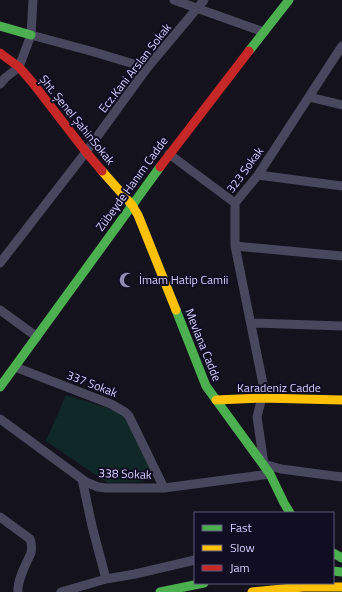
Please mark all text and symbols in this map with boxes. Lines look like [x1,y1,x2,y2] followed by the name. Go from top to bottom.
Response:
[93,19,176,117] street label: Ecz.Kani Arslan Sokak
[35,71,120,169] street label: Şht. Şenel ŞahinSokak
[91,132,172,235] street label: Zübeyde Hanım Cadde
[221,142,268,197] street label: 323 Sokak
[139,270,228,289] place label: İmam Hatip Camii
[118,271,136,289] mosque icon: İmam Hatip Camii
[180,306,227,384] street label: Mevlana Cadde
[64,365,121,402] street label: 337 Sokak
[237,378,321,397] street label: Karadeniz Cadde
[98,463,152,484] street label: 338 Sokak
[194,512,334,584] legend
[230,518,253,537] text: Fast
[230,538,255,557] text: Slow
[230,558,250,577] text: Jam

